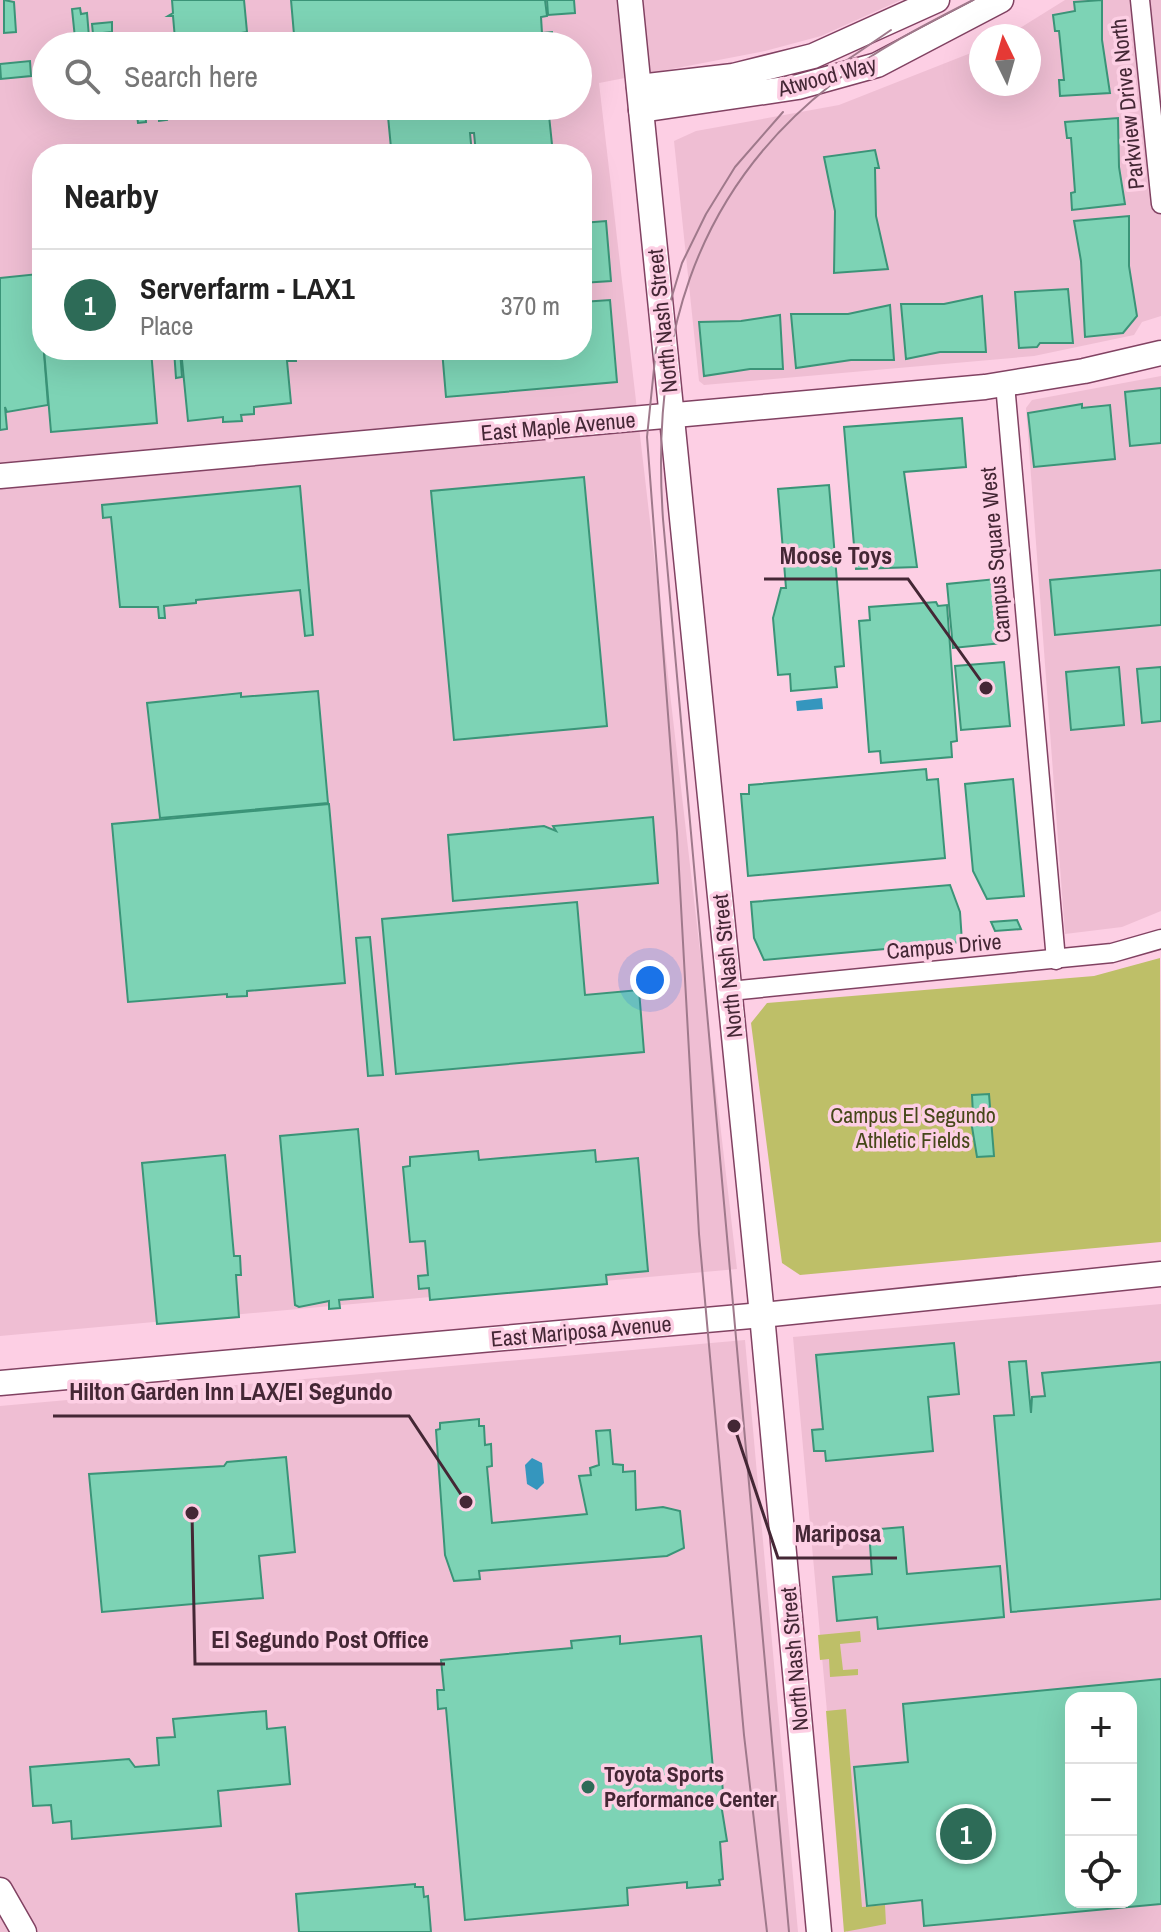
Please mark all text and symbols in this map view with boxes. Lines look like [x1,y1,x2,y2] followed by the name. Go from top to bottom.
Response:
[1103,17,1151,191] street label: Parkview Drive North
[969,24,1041,96] north arrow
[32,32,592,120] search box
[774,48,879,104] street label: Atwood Way
[60,54,104,98] icon: search
[124,56,258,96] text: Search here
[64,173,159,219] text: Nearby
[640,248,684,394] street label: North Nash Street
[140,268,355,308] text: Serverfarm - LAX1
[84,288,96,323] text: 1
[501,288,560,323] text: 370 m
[140,308,193,343] text: Place
[479,404,637,448] street label: East Maple Avenue
[972,466,1018,644] street label: Campus Square West
[764,531,908,579] callout: Moose Toys
[780,539,892,571] text: Moose Toys
[705,893,749,1039] street label: North Nash Street
[885,926,1003,966] street label: Campus Drive
[630,960,670,1000] your location
[830,1100,996,1155] park label: Campus El Segundo Athletic Fields
[489,1308,673,1354] street label: East Mariposa Avenue
[53,1368,409,1416] callout: Hilton Garden Inn LAX/El Segundo
[69,1375,393,1407] text: Hilton Garden Inn LAX/El Segundo
[778,1510,897,1558] callout: Mariposa
[795,1517,881,1549] text: Mariposa
[773,1586,815,1732] street label: North Nash Street
[195,1616,445,1664] callout: El Segundo Post Office
[211,1623,429,1655] text: El Segundo Post Office
[1065,1692,1137,1908] map controls
[1065,1692,1137,1764] button: +
[604,1759,776,1814] place label: Toyota Sports Performance Center
[1065,1764,1137,1836] button: −
[579,1778,597,1796] marker: Toyota Sports Performance Center
[940,1804,992,1864] pin: 1
[1065,1836,1137,1908] button: locate

